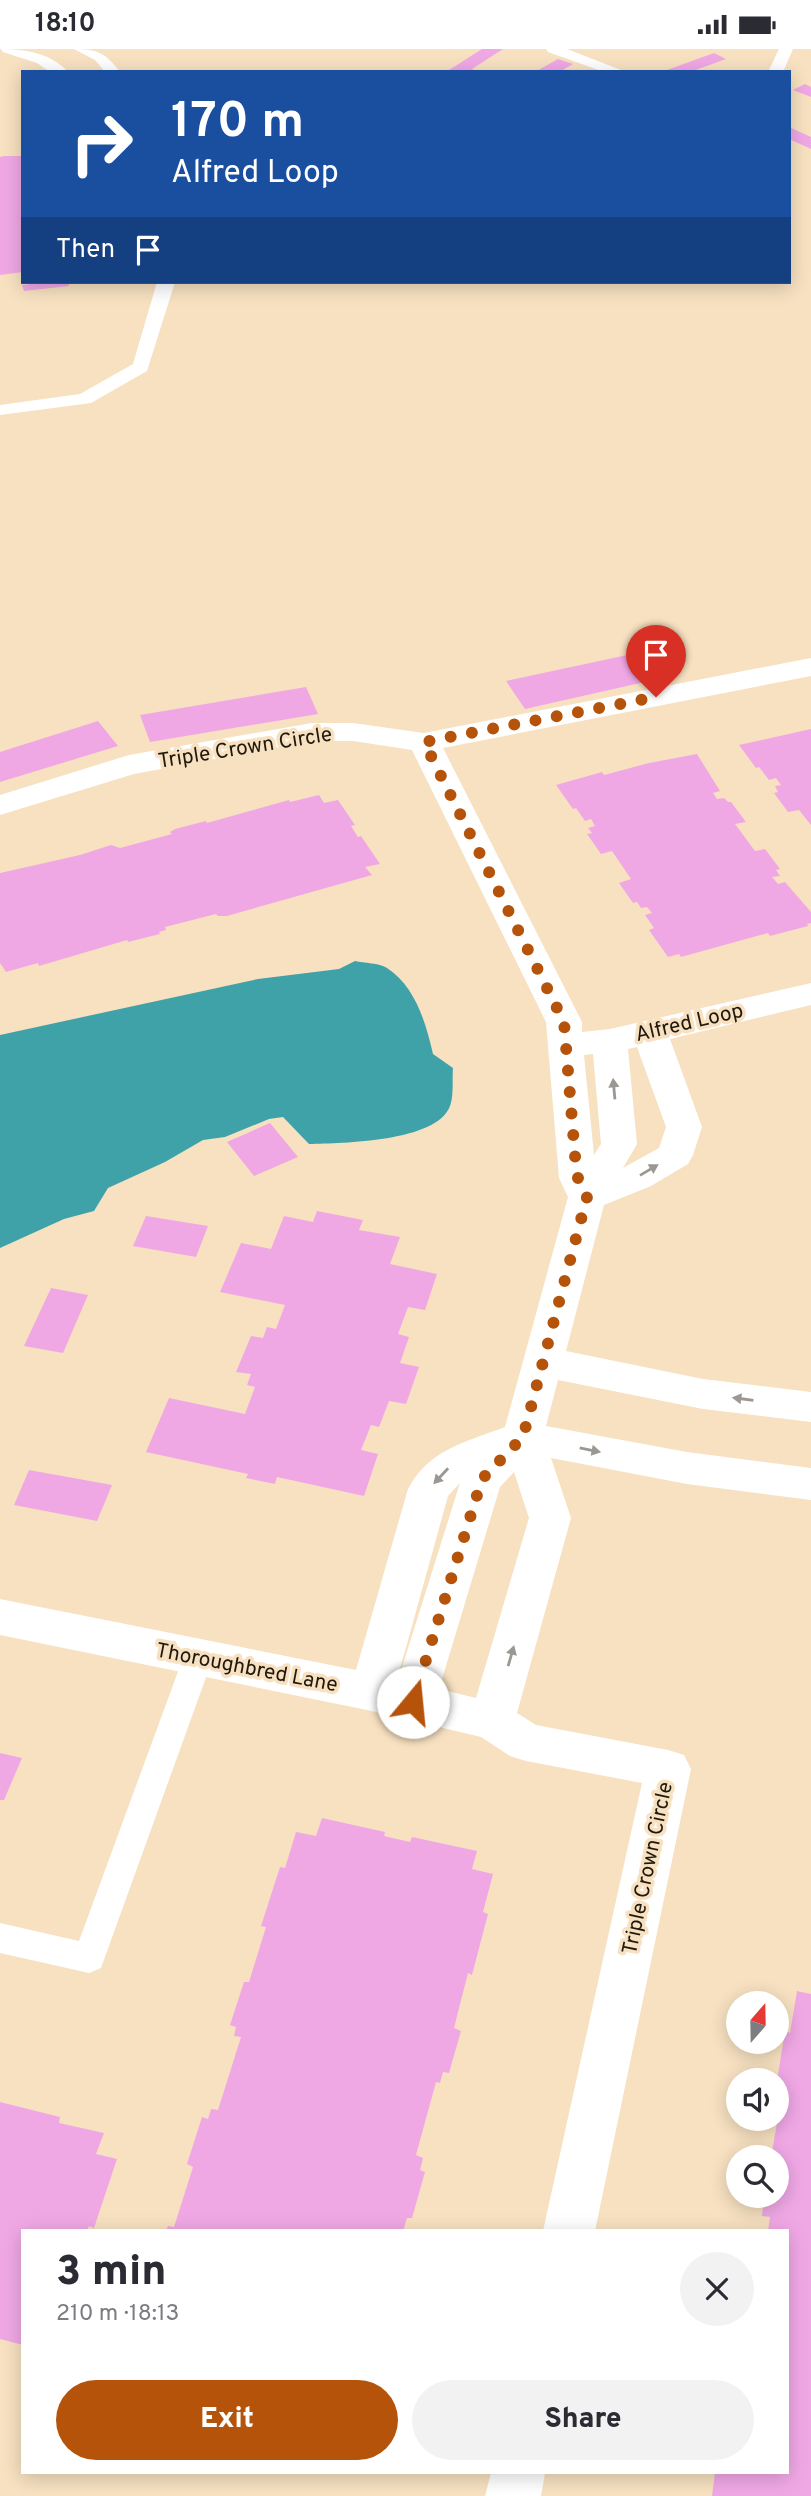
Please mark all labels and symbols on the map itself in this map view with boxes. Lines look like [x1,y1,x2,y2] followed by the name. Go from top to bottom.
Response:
[626,625,686,697] pin
[156,721,334,776] street label: Triple Crown Circle
[633,998,746,1049] street label: Alfred Loop
[608,1078,619,1100] one-way arrow
[640,1164,659,1177] one-way arrow
[732,1394,754,1405] one-way arrow
[579,1445,601,1456] one-way arrow
[432,1468,449,1485] one-way arrow
[153,1638,340,1699] street label: Thoroughbred Lane
[506,1645,516,1666] one-way arrow
[376,1665,450,1739] position arrow
[617,1780,680,1957] street label: Triple Crown Circle
[726,1991,789,2055] north arrow

